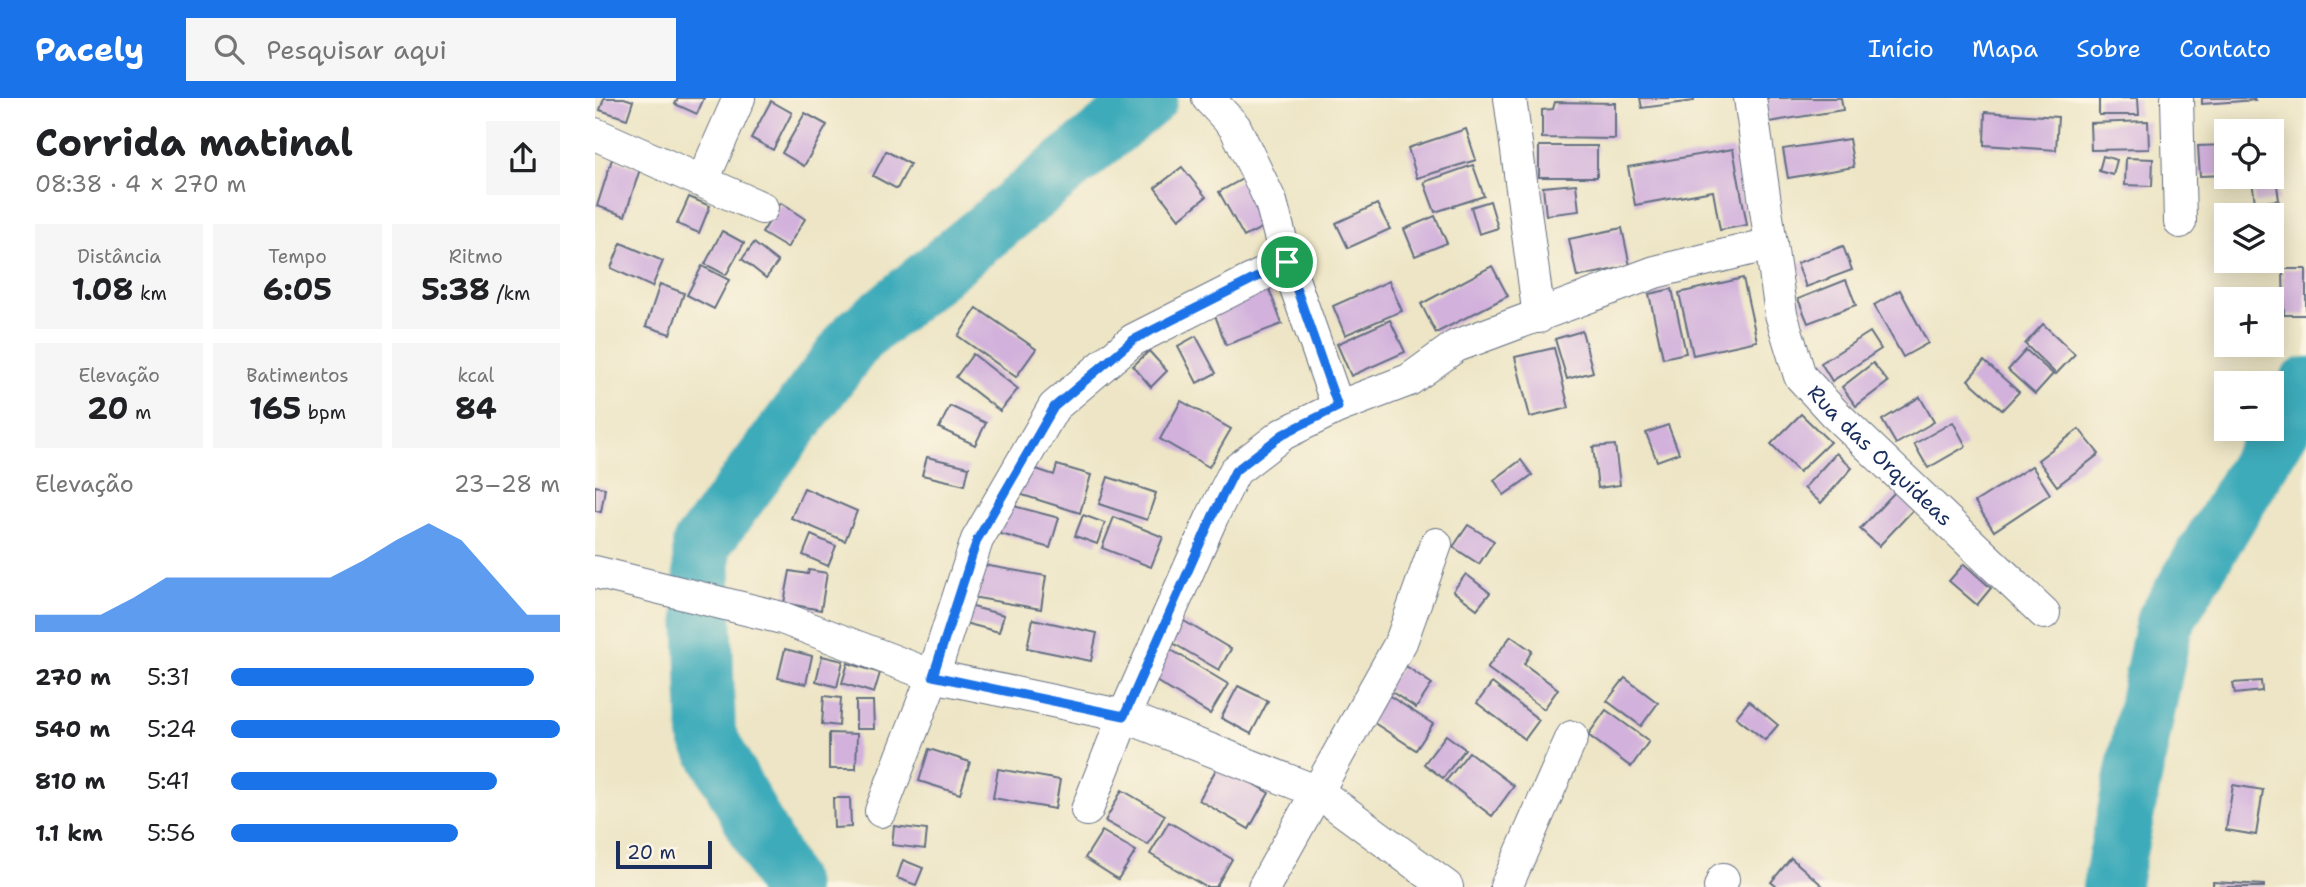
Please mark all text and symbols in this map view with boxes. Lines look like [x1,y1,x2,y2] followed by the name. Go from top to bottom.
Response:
[186,18,676,81] search box
[35,27,144,72] text: Pacely
[210,30,248,68] icon: search
[266,32,447,67] text: Pesquisar aqui
[1868,33,1934,65] text: Início
[1972,33,2038,65] text: Mapa
[2076,33,2141,65] text: Sobre
[2179,33,2271,65] text: Contato
[35,117,353,168] text: Corrida matinal
[2214,119,2284,441] map controls
[2214,119,2284,189] button: locate
[486,121,560,195] button: share
[35,169,246,199] text: 08:38 · 4 × 270 m
[2214,203,2284,273] button: layers
[1257,232,1317,292] pin
[1268,243,1306,281] icon: arrive
[77,244,161,269] text: Distância
[268,244,327,269] text: Tempo
[449,244,503,269] text: Ritmo
[71,269,133,310] text: 1.08
[263,269,332,310] text: 6:05
[421,269,490,310] text: 5:38
[133,281,167,306] text: km
[490,281,530,306] text: /km
[2214,287,2284,357] button: +
[78,363,160,388] text: Elevação
[246,363,349,388] text: Batimentos
[457,363,494,388] text: kcal
[2214,371,2284,441] button: −
[1801,379,1959,533] street label: Rua das Orquídeas
[87,388,128,429] text: 20
[249,388,301,429] text: 165
[455,388,497,429] text: 84
[128,400,151,425] text: m
[301,400,346,425] text: bpm
[35,469,134,499] text: Elevação
[454,469,560,499] text: 23–28 m
[35,662,111,692] text: 270 m
[147,662,190,692] text: 5:31
[35,714,110,744] text: 540 m
[147,714,196,744] text: 5:24
[35,766,105,796] text: 810 m
[147,766,190,796] text: 5:41
[35,818,103,848] text: 1.1 km
[147,818,196,848] text: 5:56
[616,838,712,870] scale bar
[627,840,676,865] text: 20 m

